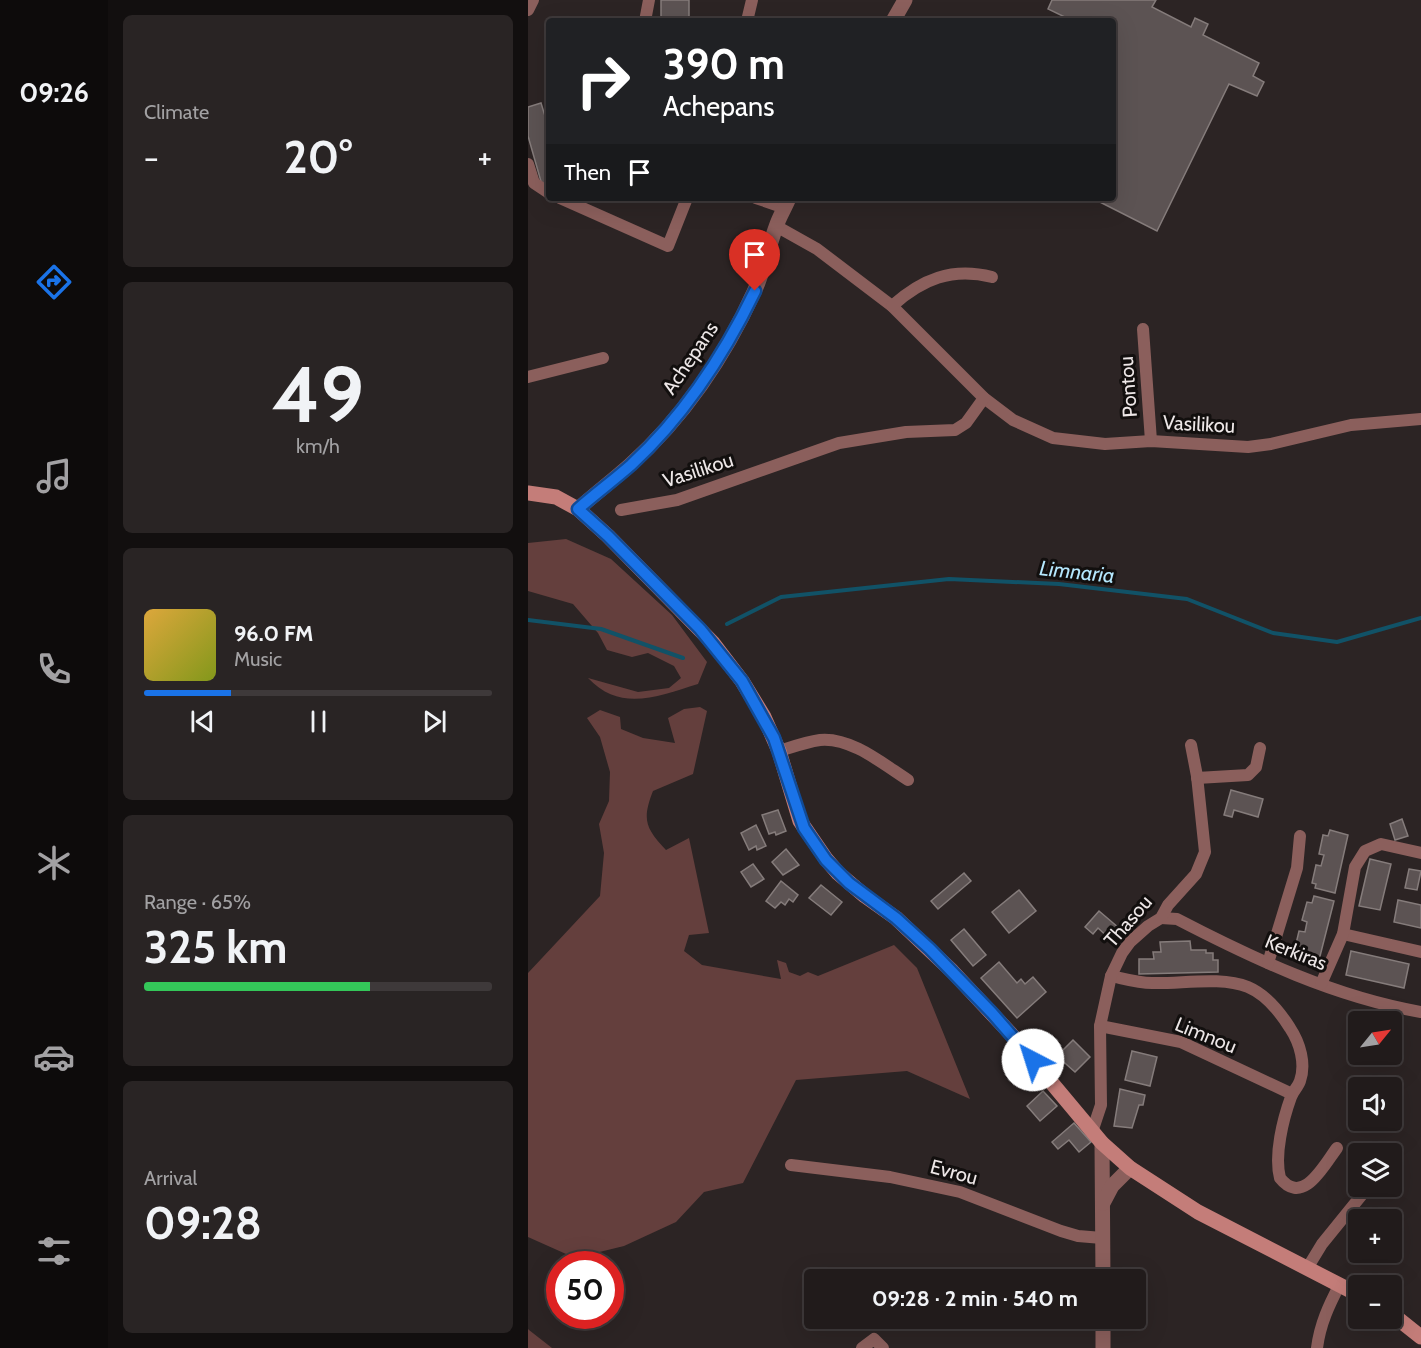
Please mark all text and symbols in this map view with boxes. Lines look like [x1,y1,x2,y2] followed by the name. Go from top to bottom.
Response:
[663,38,785,90] text: 390 m
[564,42,642,120] icon: right
[19,76,89,109] text: 09:26
[663,90,774,123] text: Achepans
[144,100,209,124] text: Climate
[284,130,352,184] text: 20°
[144,137,159,177] text: −
[477,137,492,177] text: +
[623,156,656,189] icon: arrive
[564,159,611,186] text: Then
[729,229,780,291] pin
[738,238,771,271] icon: arrive
[33,261,75,303] icon: directions
[657,317,723,399] street label: Achepans
[272,347,364,442] text: 49
[1114,356,1142,418] street label: Pontou
[1162,410,1236,438] street label: Vasilikou
[296,434,340,458] text: km/h
[660,447,736,493] street label: Vasilikou
[33,455,75,497] icon: music
[1038,555,1116,588] water label: Limnaria
[234,620,313,647] text: 96.0 FM
[234,647,282,671] text: Music
[33,648,75,690] icon: phone
[186,705,219,738] icon: previous
[302,705,335,738] icon: pause
[418,705,451,738] icon: next
[33,842,75,884] icon: climate
[144,890,251,914] text: Range · 65%
[1099,890,1157,952] street label: Thasou
[144,920,287,974] text: 325 km
[1262,929,1330,975] street label: Kerkiras
[1348,1011,1402,1065] north arrow
[1348,1011,1402,1329] map controls
[1172,1012,1240,1058] street label: Limnou
[1001,1028,1065,1092] position arrow
[33,1036,75,1078] icon: car
[1348,1077,1402,1131] button: sound
[1348,1143,1402,1197] button: layers
[928,1154,980,1190] street label: Evrou
[144,1166,197,1190] text: Arrival
[144,1196,262,1250] text: 09:28
[1348,1209,1402,1263] button: +
[33,1230,75,1272] icon: filters
[546,1251,624,1329] speed limit sign: 50
[1348,1275,1402,1329] button: −
[872,1285,1078,1312] text: 09:28 · 2 min · 540 m

